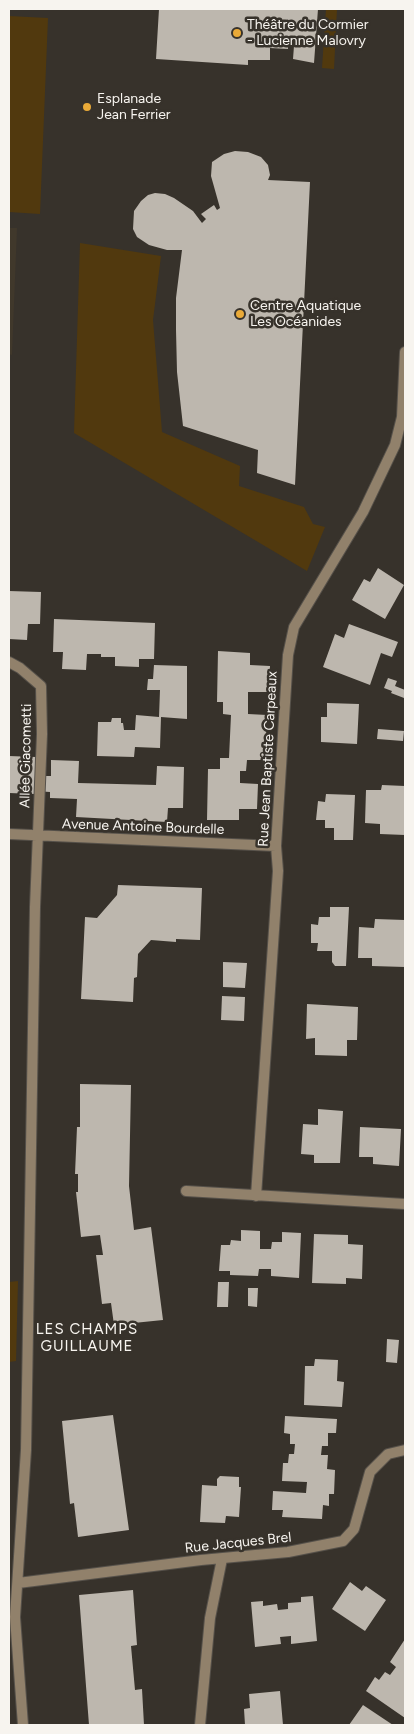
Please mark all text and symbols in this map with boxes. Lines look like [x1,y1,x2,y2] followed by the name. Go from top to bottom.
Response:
[247,17,368,49] place label: Théâtre du Cormier - Lucienne Malovry
[231,27,243,39] marker: Théâtre du Cormier - Lucienne Malovry
[97,91,171,124] place label: Esplanade Jean Ferrier
[81,101,93,113] marker: Esplanade Jean Ferrier
[250,298,361,331] place label: Centre Aquatique Les Océanides
[234,308,246,320] marker: Centre Aquatique Les Océanides
[255,671,281,847] street label: Rue Jean Baptiste Carpeaux
[17,704,35,808] street label: Allée Giacometti
[62,816,224,838] street label: Avenue Antoine Bourdelle
[35,1321,139,1356] district label: LES CHAMPS GUILLAUME
[184,1529,292,1557] street label: Rue Jacques Brel

